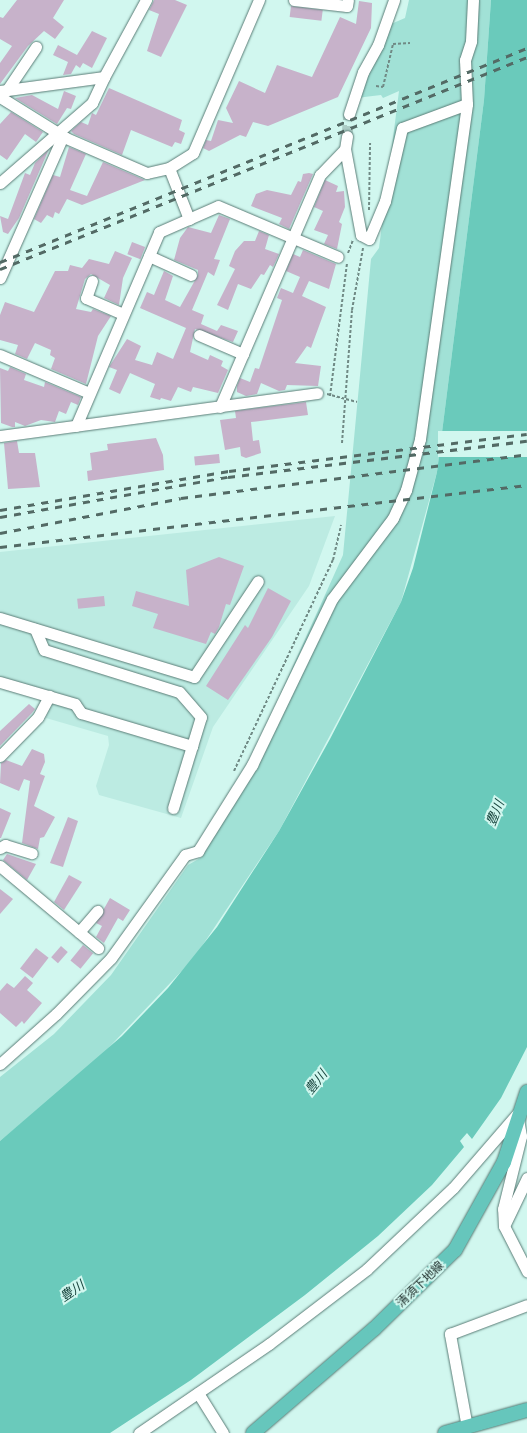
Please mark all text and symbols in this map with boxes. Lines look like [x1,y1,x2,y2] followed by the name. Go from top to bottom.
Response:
[483,798,507,828] water label: 豊川
[302,1067,330,1097] water label: 豊川
[393,1258,447,1310] street label: 清須下地線
[57,1277,87,1305] water label: 豊川

